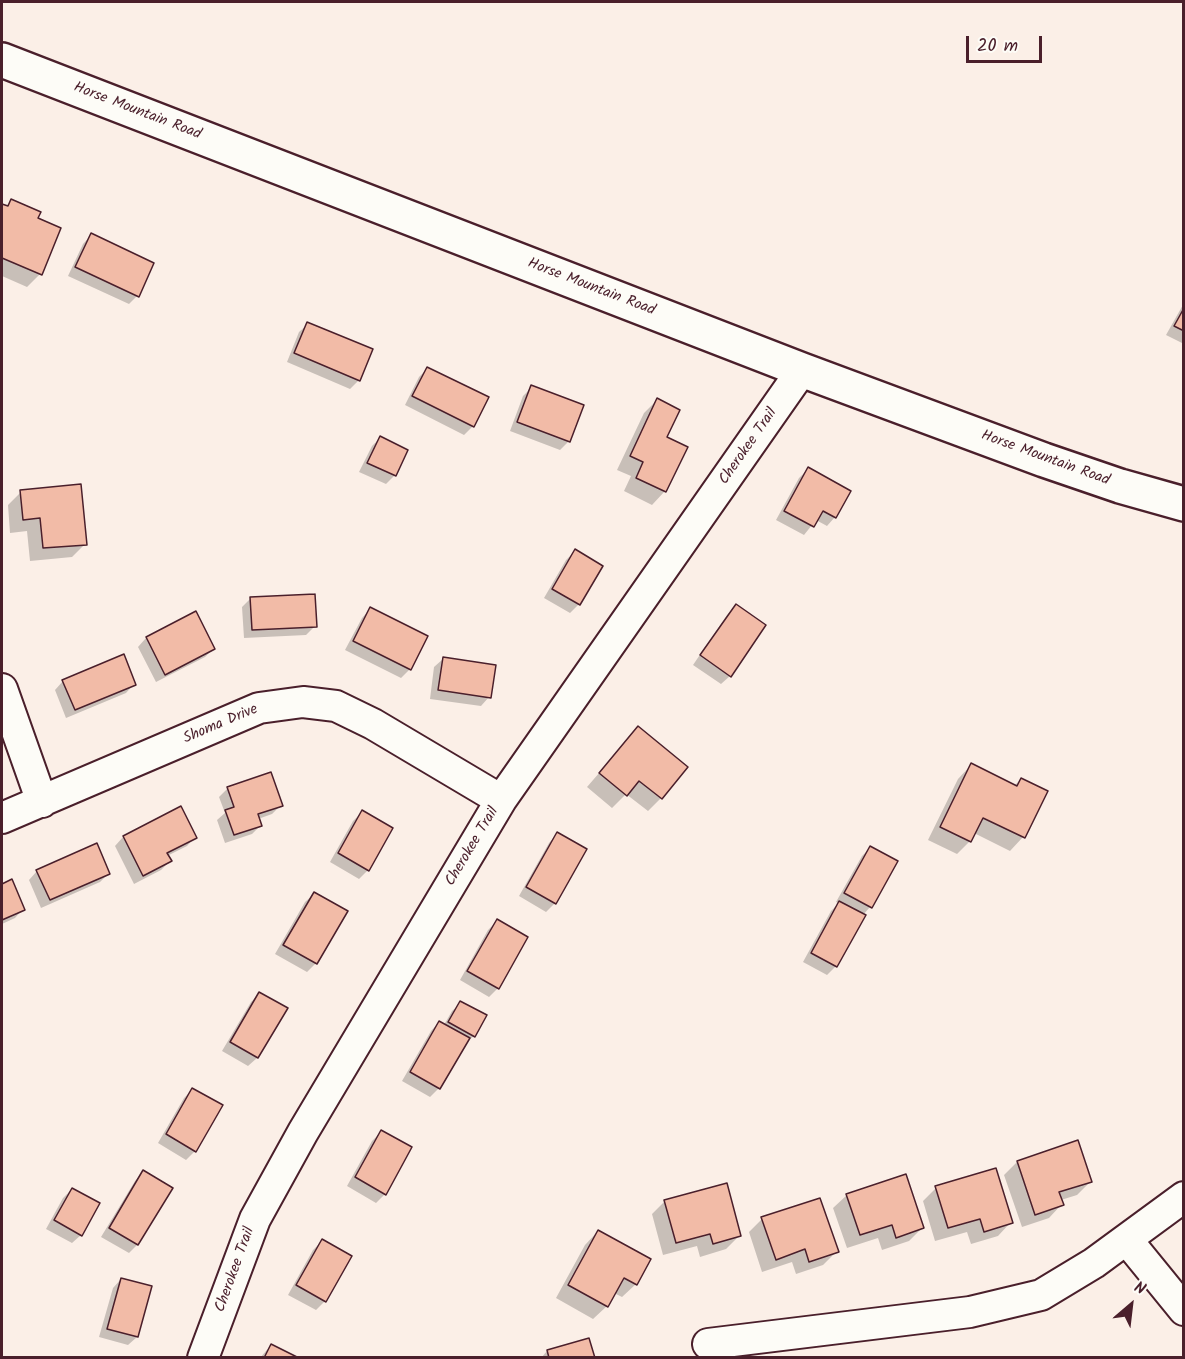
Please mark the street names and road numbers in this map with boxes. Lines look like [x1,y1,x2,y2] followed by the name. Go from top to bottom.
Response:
[71,79,203,145] street label: Horse Mountain Road
[525,255,657,321] street label: Horse Mountain Road
[716,405,782,489] street label: Cherokee Trail
[978,427,1112,491] street label: Horse Mountain Road
[181,701,261,749] street label: Shoma Drive
[442,804,504,890] street label: Cherokee Trail
[212,1225,260,1315] street label: Cherokee Trail

